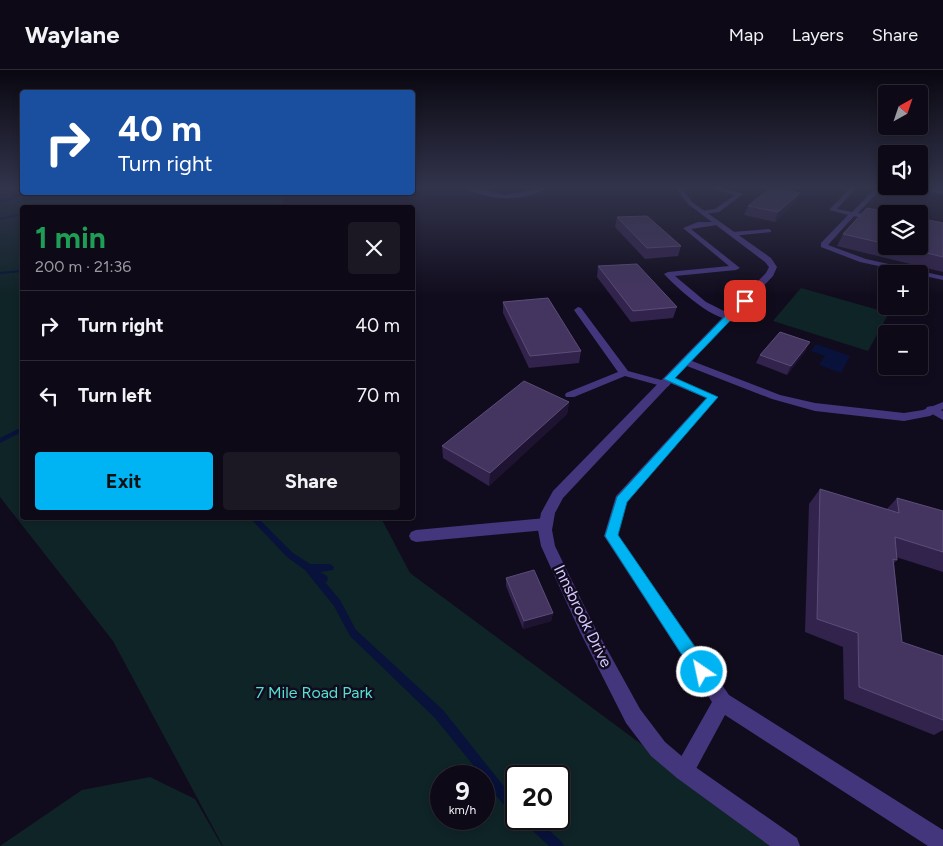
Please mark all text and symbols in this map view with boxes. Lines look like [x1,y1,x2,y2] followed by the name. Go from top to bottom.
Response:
[25,20,120,49] text: Waylane
[729,24,764,46] text: Map
[792,24,844,46] text: Layers
[872,24,918,46] text: Share
[878,85,928,135] north arrow
[878,85,928,375] map controls
[118,108,202,150] text: 40 m
[35,110,100,175] icon: right
[878,145,928,195] button: sound
[118,150,213,177] text: Turn right
[878,205,928,255] button: layers
[35,219,106,256] text: 1 min
[348,222,400,274] button: close
[35,257,131,276] text: 200 m · 21:36
[878,265,928,315] button: +
[724,280,766,322] pin
[731,287,759,315] icon: arrive
[35,312,63,340] icon: right
[78,314,164,337] text: Turn right
[355,314,400,337] text: 40 m
[878,325,928,375] button: −
[35,382,63,410] icon: left
[78,384,152,407] text: Turn left
[357,384,400,407] text: 70 m
[35,452,213,510] button: Exit
[223,452,400,510] button: Share
[550,562,616,671] street label: Innsbrook Drive
[675,645,727,697] position arrow
[255,683,373,702] park label: 7 Mile Road Park
[505,765,570,830] speed limit sign: 20
[455,776,470,806] text: 9
[449,803,476,817] text: km/h

